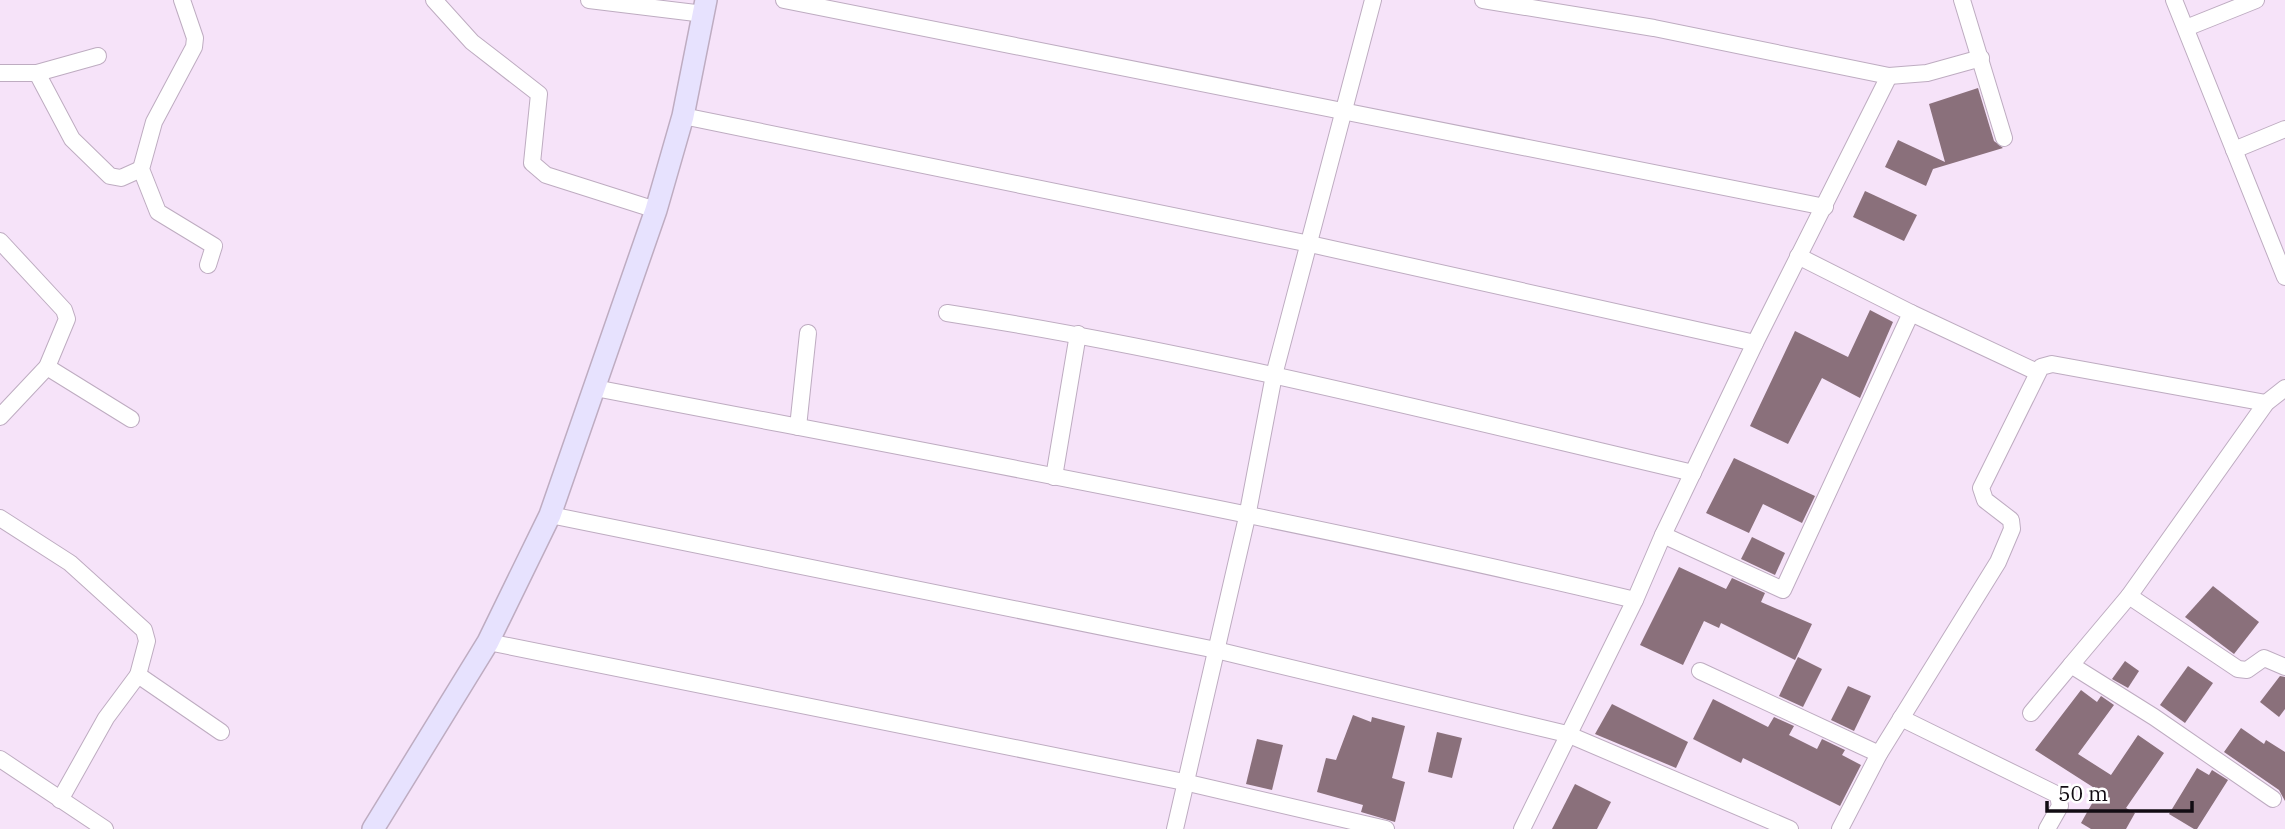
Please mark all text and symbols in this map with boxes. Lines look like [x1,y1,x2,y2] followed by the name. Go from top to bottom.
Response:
[2047,770,2192,814] scale bar
[2058,779,2108,807] text: 50 m

